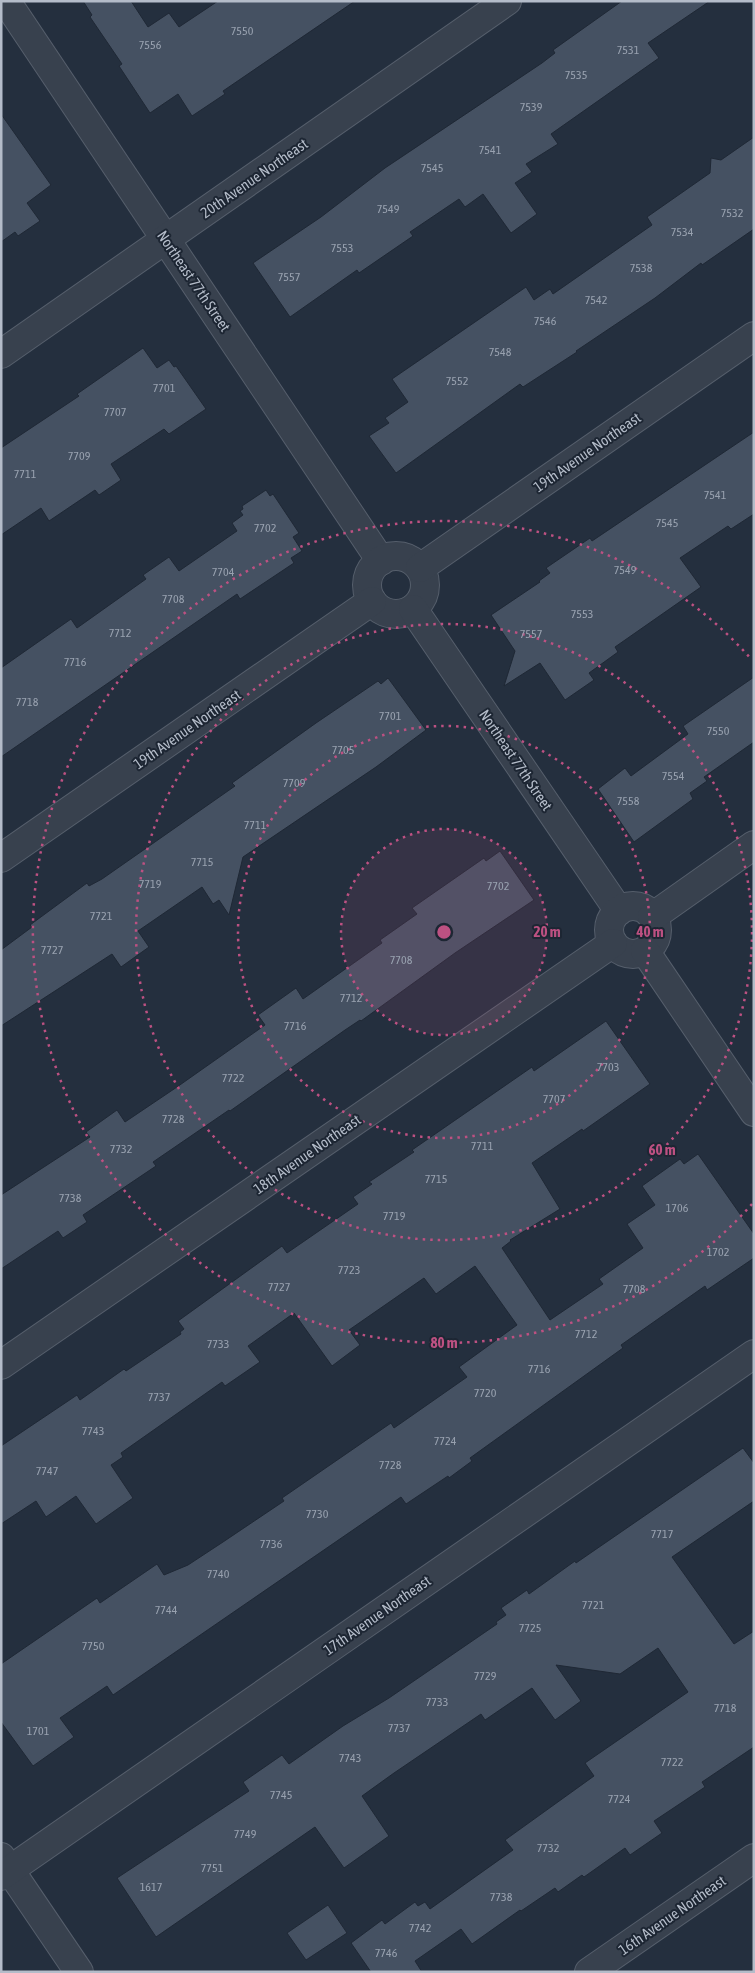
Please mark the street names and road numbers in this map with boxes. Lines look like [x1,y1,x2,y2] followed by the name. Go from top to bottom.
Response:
[197,135,311,221] street label: 20th Avenue Northeast
[154,227,234,335] street label: Northeast 77th Street
[530,409,644,495] street label: 19th Avenue Northeast
[130,686,244,772] street label: 19th Avenue Northeast
[476,706,556,814] street label: Northeast 77th Street
[250,1111,364,1197] street label: 18th Avenue Northeast
[320,1572,434,1658] street label: 17th Avenue Northeast
[615,1872,729,1958] street label: 16th Avenue Northeast

